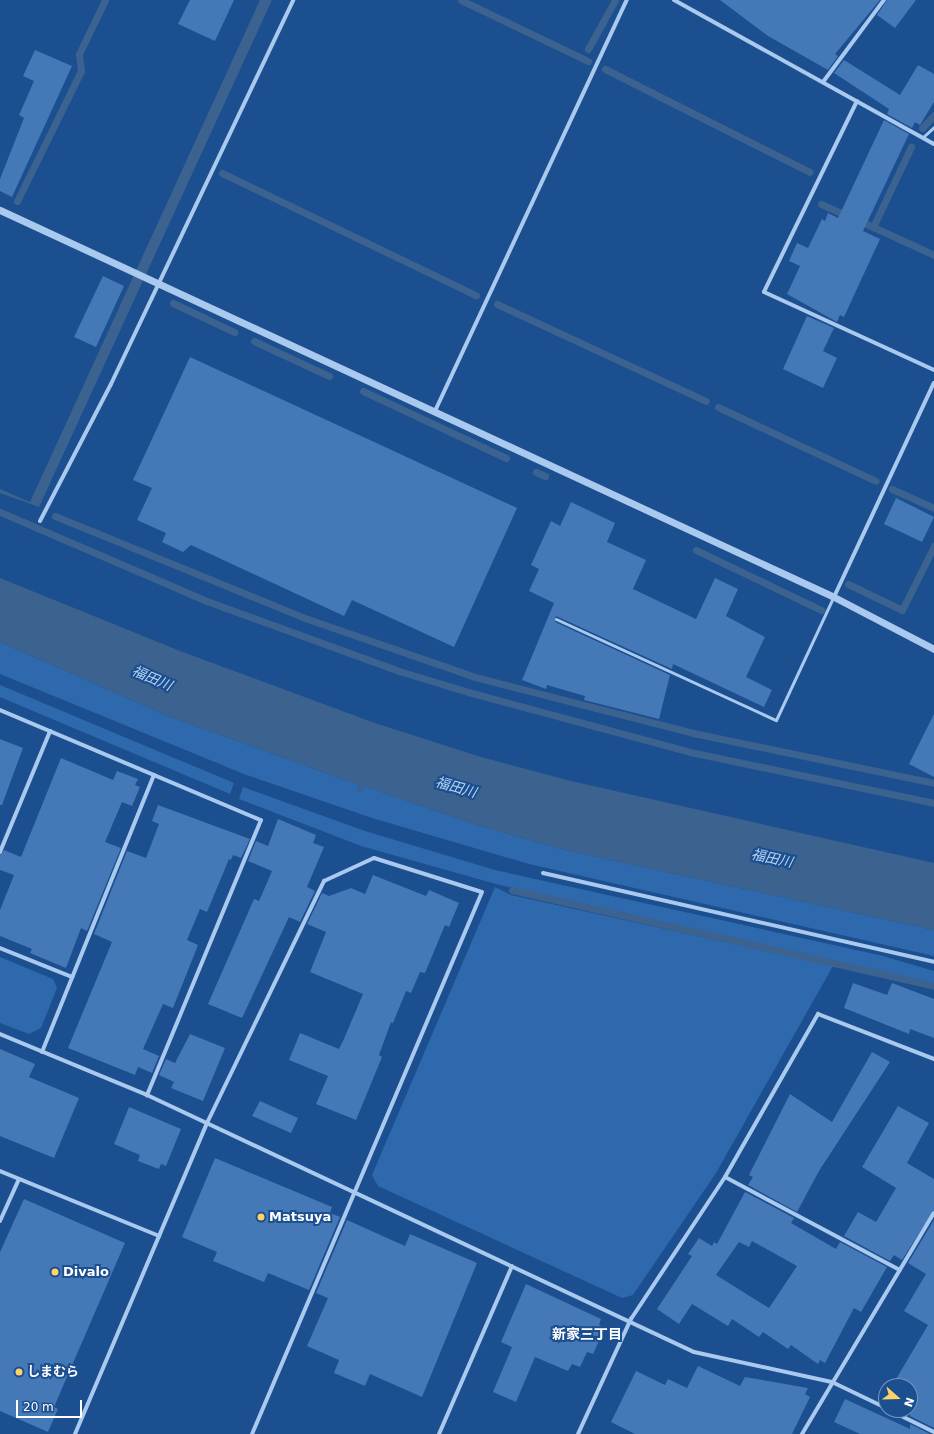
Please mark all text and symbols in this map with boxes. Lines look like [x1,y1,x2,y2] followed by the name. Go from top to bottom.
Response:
[129,662,175,694] water label: 福田川
[433,773,479,801] water label: 福田川
[750,845,794,871] water label: 福田川
[269,1209,331,1225] place label: Matsuya
[256,1212,266,1222] marker: Matsuya
[63,1264,109,1280] place label: Divalo
[50,1267,60,1277] marker: Divalo
[552,1326,622,1342] district label: 新家三丁目
[27,1364,79,1380] place label: しまむら
[14,1367,24,1377] marker: しまむら
[878,1378,918,1418] north arrow
[18,1392,84,1418] scale bar
[901,1395,916,1408] text: N
[23,1400,54,1414] text: 20 m

